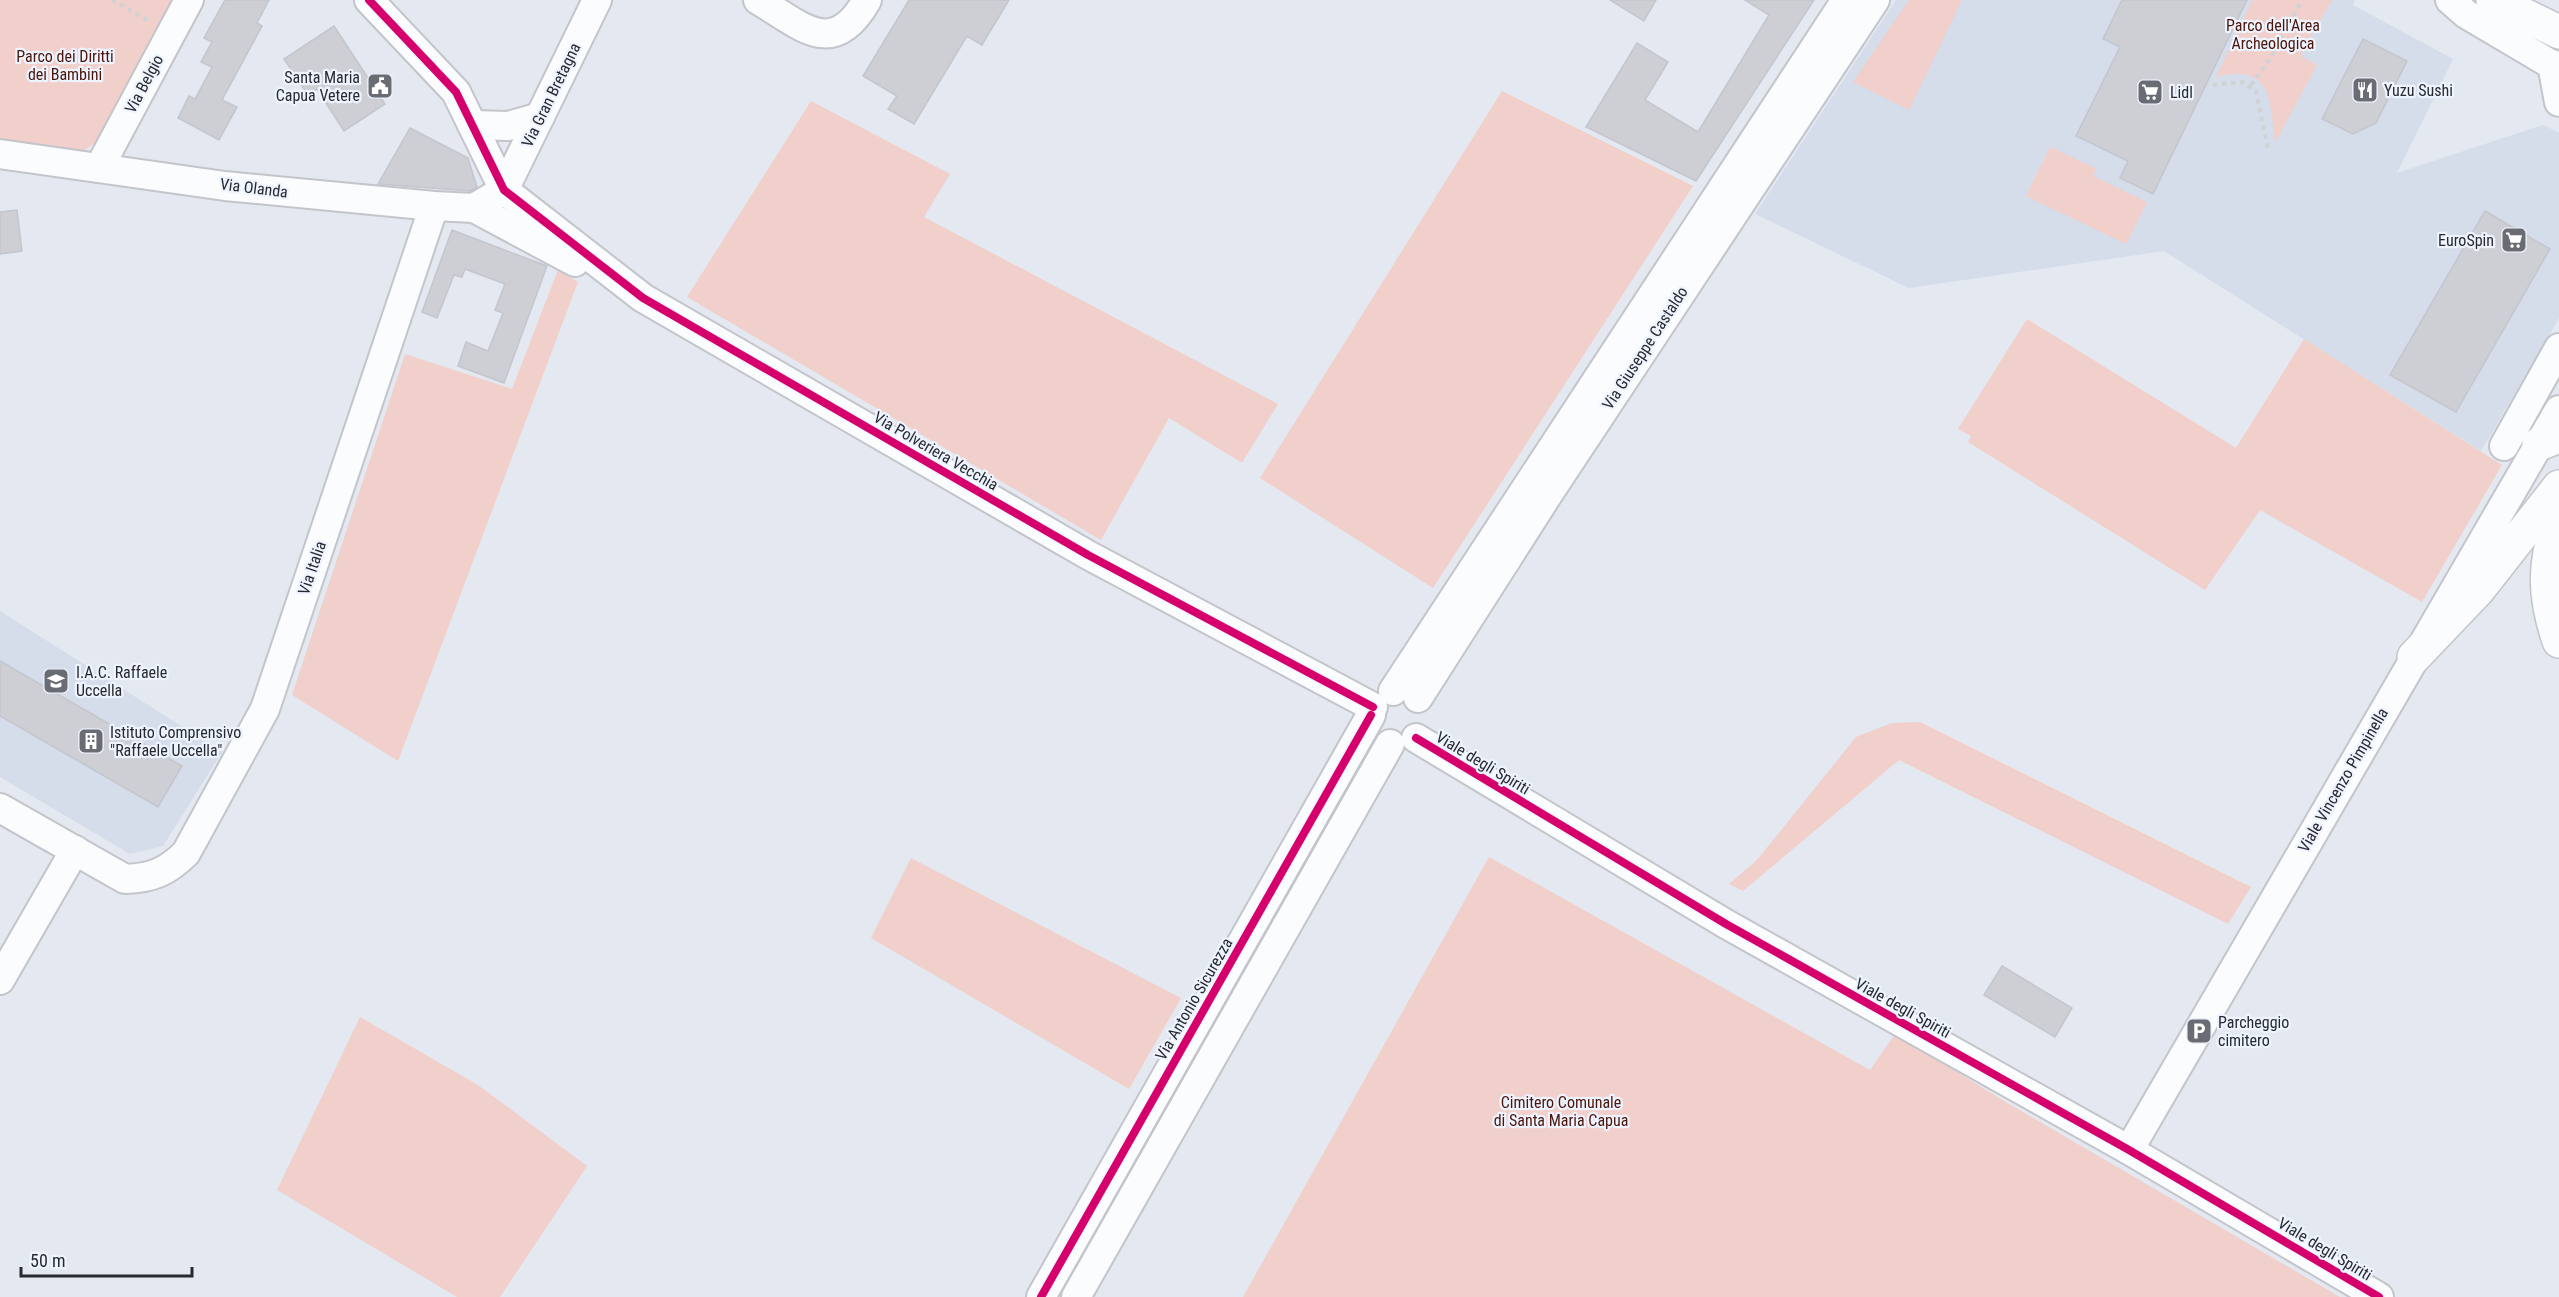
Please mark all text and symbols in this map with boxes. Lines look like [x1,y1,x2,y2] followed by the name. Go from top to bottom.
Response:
[2226,16,2320,53] park label: Parco dell'Area Archeologica
[518,40,584,150] street label: Via Gran Bretagna
[16,47,114,84] park label: Parco dei Diritti dei Bambini
[121,52,167,116] street label: Via Belgio
[276,68,360,105] place label: Santa Maria Capua Vetere
[365,71,395,101] public building icon: Santa Maria Capua Vetere
[2350,75,2380,105] restaurant icon: Yuzu Sushi
[2135,77,2165,107] supermarket icon: Lidl
[2384,81,2453,100] place label: Yuzu Sushi
[2170,83,2193,102] place label: Lidl
[219,174,289,202] street label: Via Olanda
[2499,225,2529,255] supermarket icon: EuroSpin
[2438,231,2494,250] place label: EuroSpin
[1598,283,1692,413] street label: Via Giuseppe Castaldo
[870,408,1002,494] street label: Via Polveriera Vecchia
[294,539,330,597] street label: Via Italia
[76,663,167,700] place label: I.A.C. Raffaele Uccella
[41,666,71,696] school or university icon: I.A.C. Raffaele Uccella
[2294,705,2392,855] street label: Viale Vincenzo Pimpinella
[110,723,241,760] place label: Istituto Comprensivo "Raffaele Uccella"
[76,726,106,756] building icon: Istituto Comprensivo "Raffaele Uccella"
[1433,727,1533,799] street label: Viale degli Spiriti
[1151,935,1237,1063] street label: Via Antonio Sicurezza
[1852,974,1954,1042] street label: Viale degli Spiriti
[2218,1013,2289,1050] place label: Parcheggio cimitero
[2184,1016,2214,1046] parking icon: Parcheggio cimitero
[1494,1093,1628,1130] park label: Cimitero Comunale di Santa Maria Capua
[2275,1213,2375,1285] street label: Viale degli Spiriti
[21,1240,192,1278] scale bar
[30,1250,65,1271] text: 50 m

